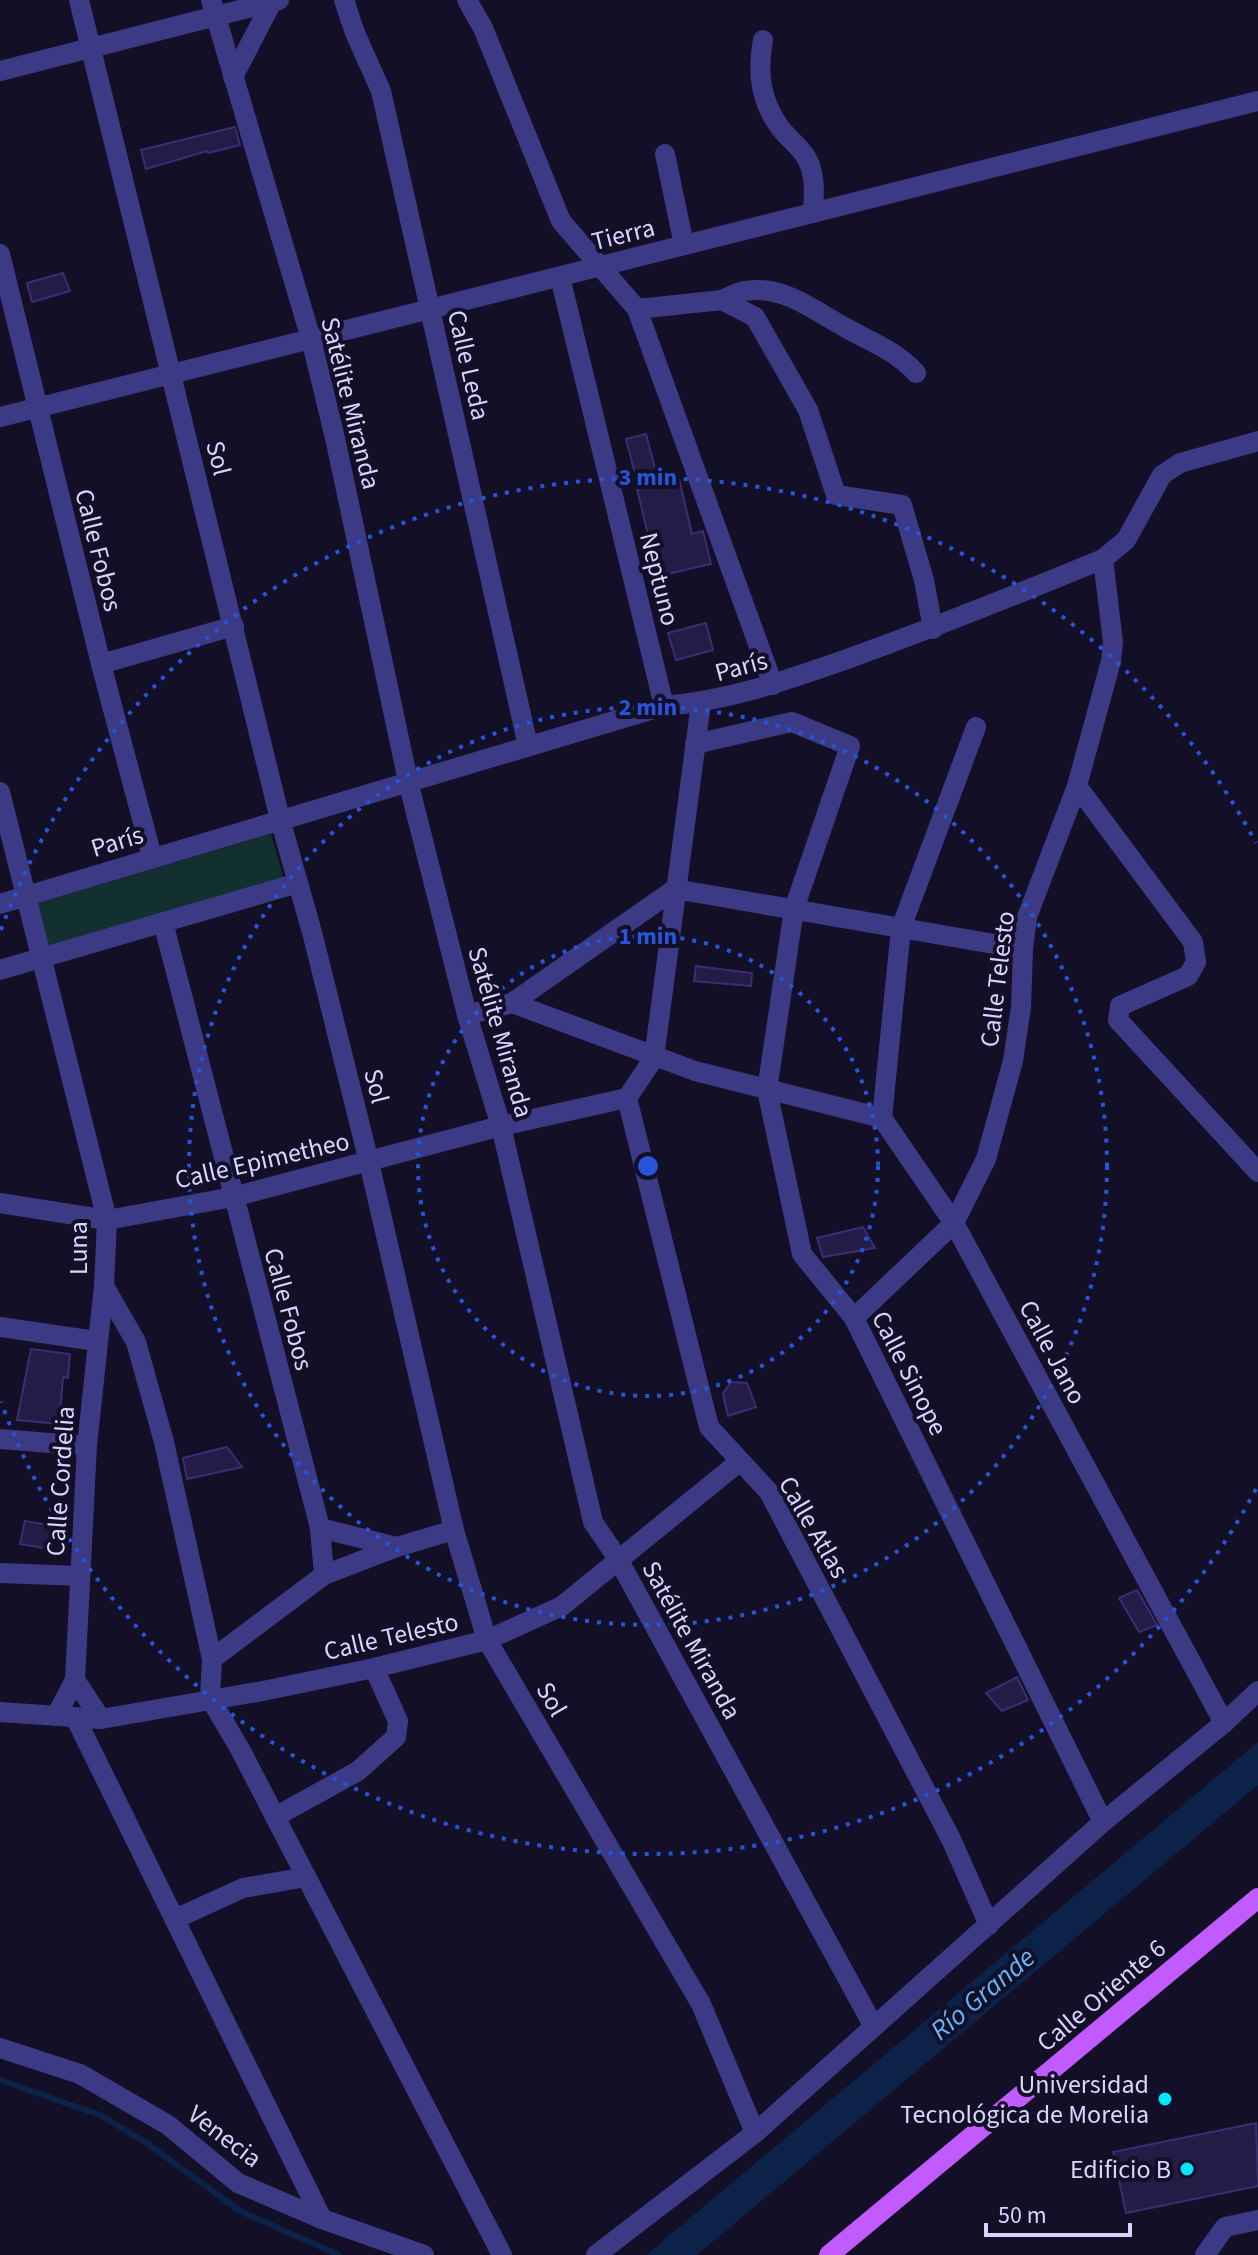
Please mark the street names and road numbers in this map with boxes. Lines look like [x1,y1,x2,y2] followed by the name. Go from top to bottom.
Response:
[588,209,659,260] street label: Tierra
[438,306,499,424] street label: Calle Leda
[311,313,390,493] street label: Satélite Miranda
[196,437,241,479] street label: Sol
[65,485,132,615] street label: Calle Fobos
[630,529,689,630] street label: Neptuno
[711,642,772,691] street label: París
[86,816,148,867] street label: París
[971,909,1024,1049] street label: Calle Telesto
[458,942,543,1122] street label: Satélite Miranda
[354,1065,399,1107] street label: Sol
[171,1122,353,1199] street label: Calle Epimetheo
[60,1221,97,1275] street label: Luna
[254,1244,323,1374] street label: Calle Fobos
[1010,1294,1095,1411] street label: Calle Jano
[862,1305,957,1442] street label: Calle Sinope
[37,1405,84,1557] street label: Calle Cordelia
[769,1469,858,1585] street label: Calle Atlas
[633,1554,750,1726] street label: Satélite Miranda
[320,1603,462,1670] street label: Calle Telesto
[527,1675,576,1723] street label: Sol
[1029,1930,1174,2061] street label: Calle Oriente 6
[180,2096,270,2177] street label: Venecia

